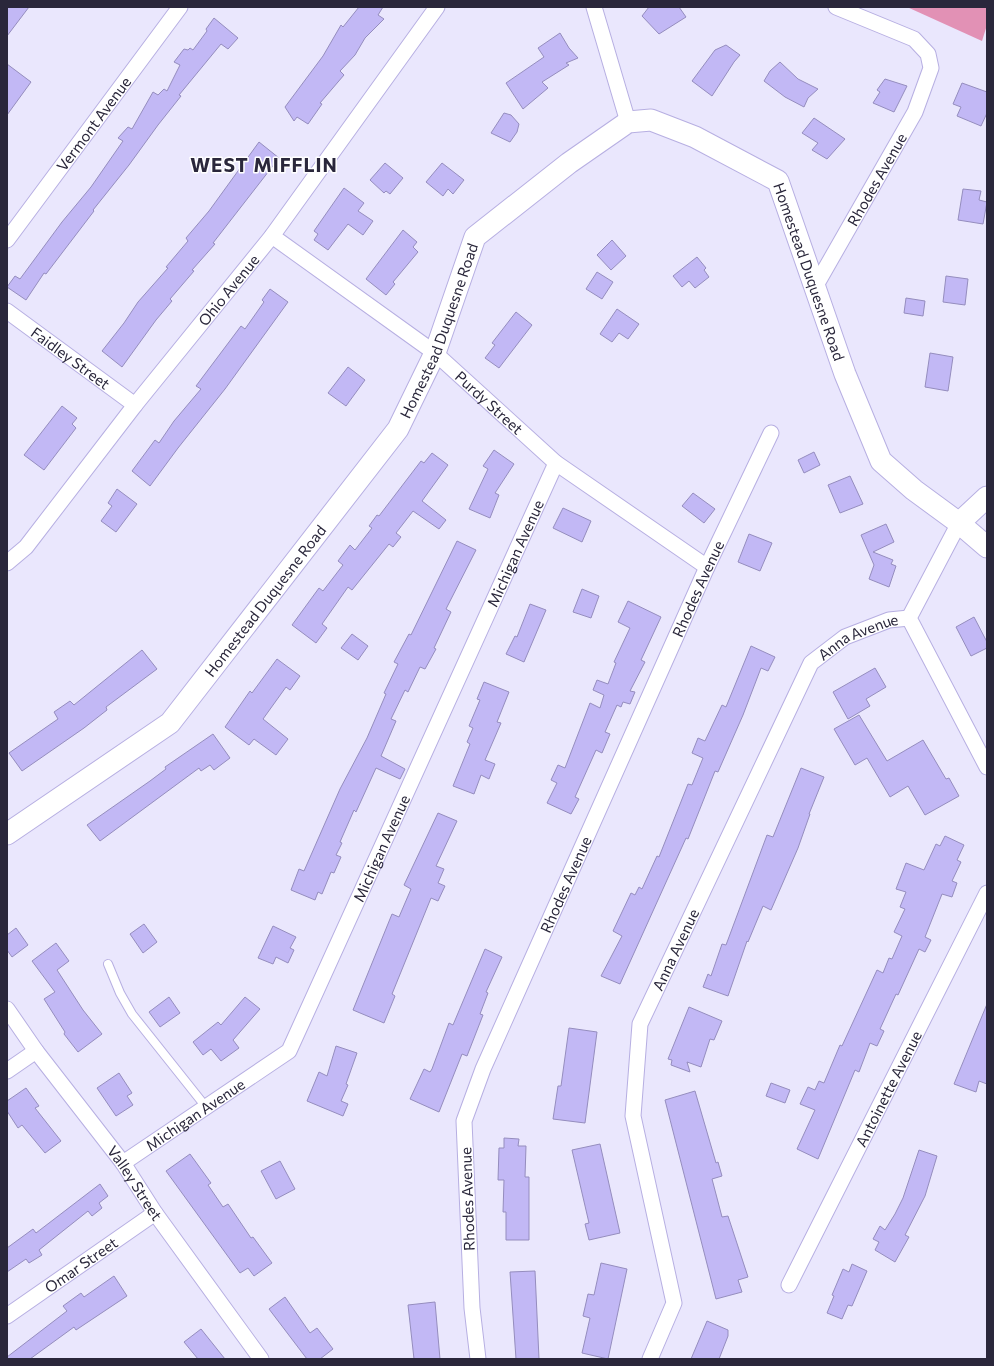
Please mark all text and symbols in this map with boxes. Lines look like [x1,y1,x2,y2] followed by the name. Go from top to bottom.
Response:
[53,73,134,174] street label: Vermont Avenue
[843,130,910,229] street label: Rhodes Avenue
[190,153,338,176] district label: WEST MIFFLIN
[770,180,849,363] street label: Homestead Duquesne Road
[396,241,481,421] street label: Homestead Duquesne Road
[194,251,263,329] street label: Ohio Avenue
[28,323,114,393] street label: Faidley Street
[452,367,527,438] street label: Purdy Street
[483,497,547,610] street label: Michigan Avenue
[200,521,329,680] street label: Homestead Duquesne Road
[668,537,727,640] street label: Rhodes Avenue
[814,610,899,664] street label: Anna Avenue
[349,792,413,905] street label: Michigan Avenue
[536,833,595,936] street label: Rhodes Avenue
[648,906,702,993] street label: Anna Avenue
[851,1028,925,1150] street label: Antoinette Avenue
[142,1075,248,1154] street label: Michigan Avenue
[104,1142,166,1224] street label: Valley Street
[456,1147,478,1251] street label: Rhodes Avenue
[41,1233,121,1296] street label: Omar Street

